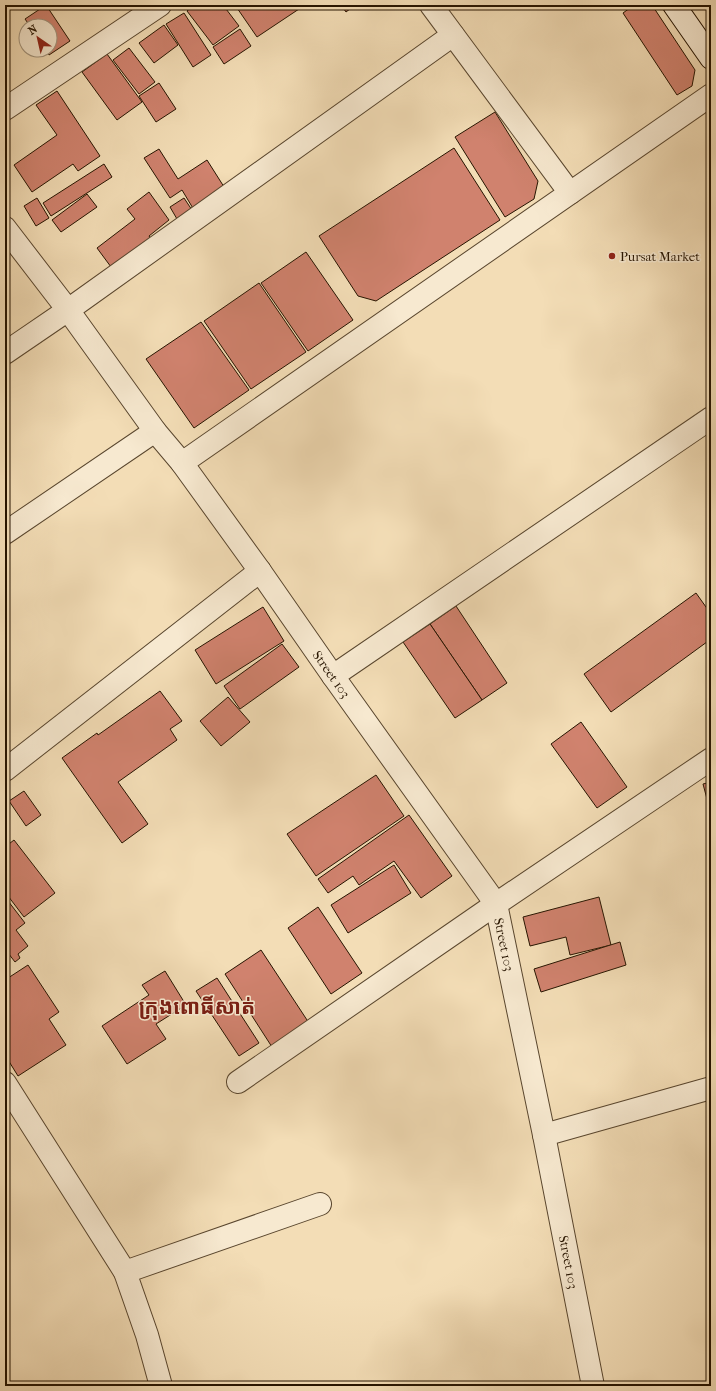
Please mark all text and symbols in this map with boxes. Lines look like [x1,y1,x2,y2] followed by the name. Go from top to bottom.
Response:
[18,18,58,58] north arrow
[26,22,40,38] text: N
[620,249,700,264] place label: Pursat Market
[607,251,617,261] marker: Pursat Market
[310,648,353,701] street label: Street 103
[491,917,517,973] street label: Street 103
[139,995,255,1021] district label: ក្រុងពោធិ៍សាត់
[556,1234,581,1290] street label: Street 103

